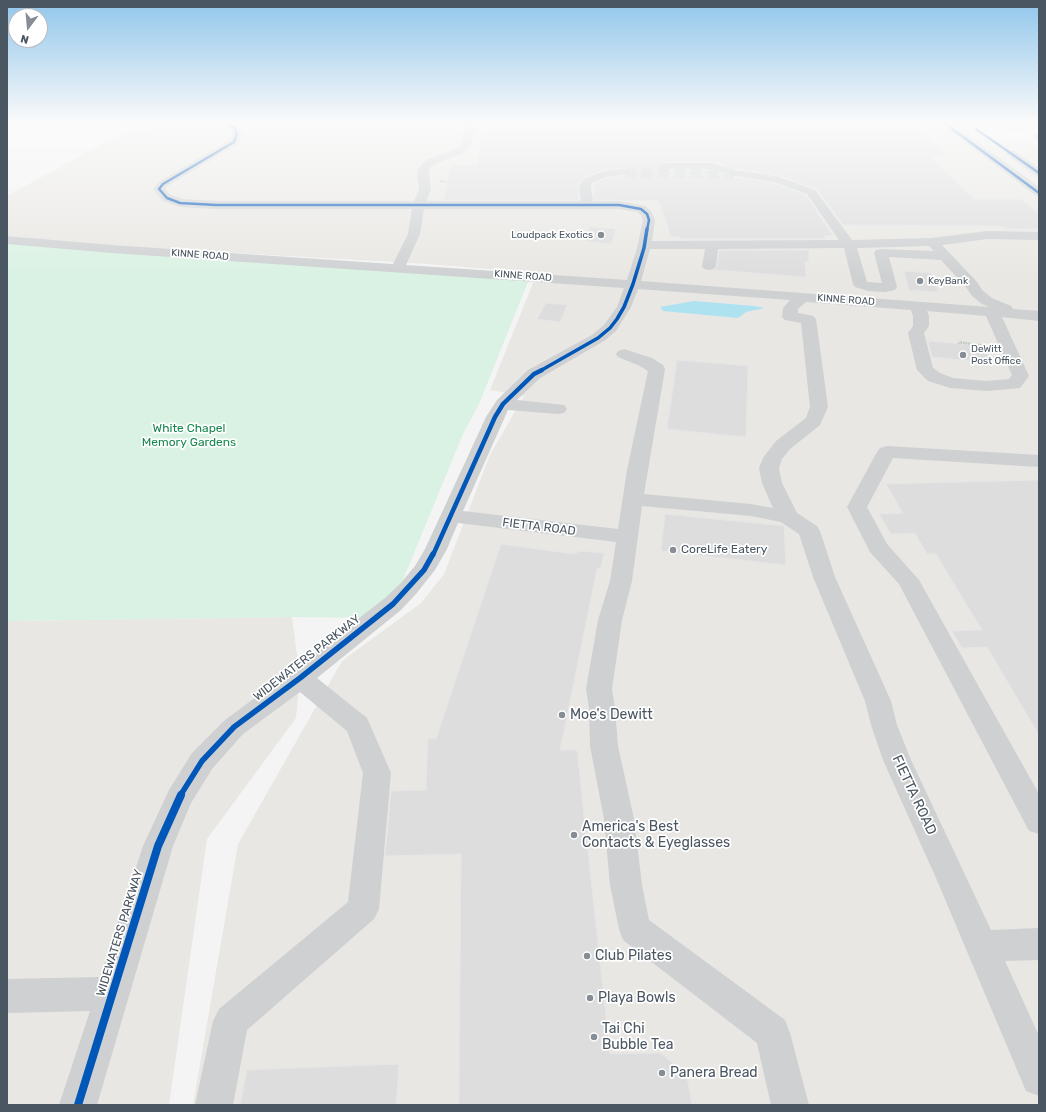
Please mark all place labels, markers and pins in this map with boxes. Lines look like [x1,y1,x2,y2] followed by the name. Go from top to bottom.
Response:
[511,229,593,241] place label: Loudpack Exotics
[596,230,606,240] marker: Loudpack Exotics
[928,275,968,287] place label: KeyBank
[915,276,925,286] marker: KeyBank
[971,343,1021,366] place label: DeWitt Post Office
[958,350,968,360] marker: DeWitt Post Office
[681,543,767,557] place label: CoreLife Eatery
[668,545,678,555] marker: CoreLife Eatery
[570,707,653,723] place label: Moe's Dewitt
[557,710,567,720] marker: Moe's Dewitt
[582,819,730,852] place label: America's Best Contacts & Eyeglasses
[569,830,579,840] marker: America's Best Contacts & Eyeglasses
[595,948,672,964] place label: Club Pilates
[582,951,592,961] marker: Club Pilates
[598,990,676,1006] place label: Playa Bowls
[585,993,595,1003] marker: Playa Bowls
[602,1021,673,1054] place label: Tai Chi Bubble Tea
[589,1032,599,1042] marker: Tai Chi Bubble Tea
[670,1065,758,1081] place label: Panera Bread
[657,1068,667,1078] marker: Panera Bread

